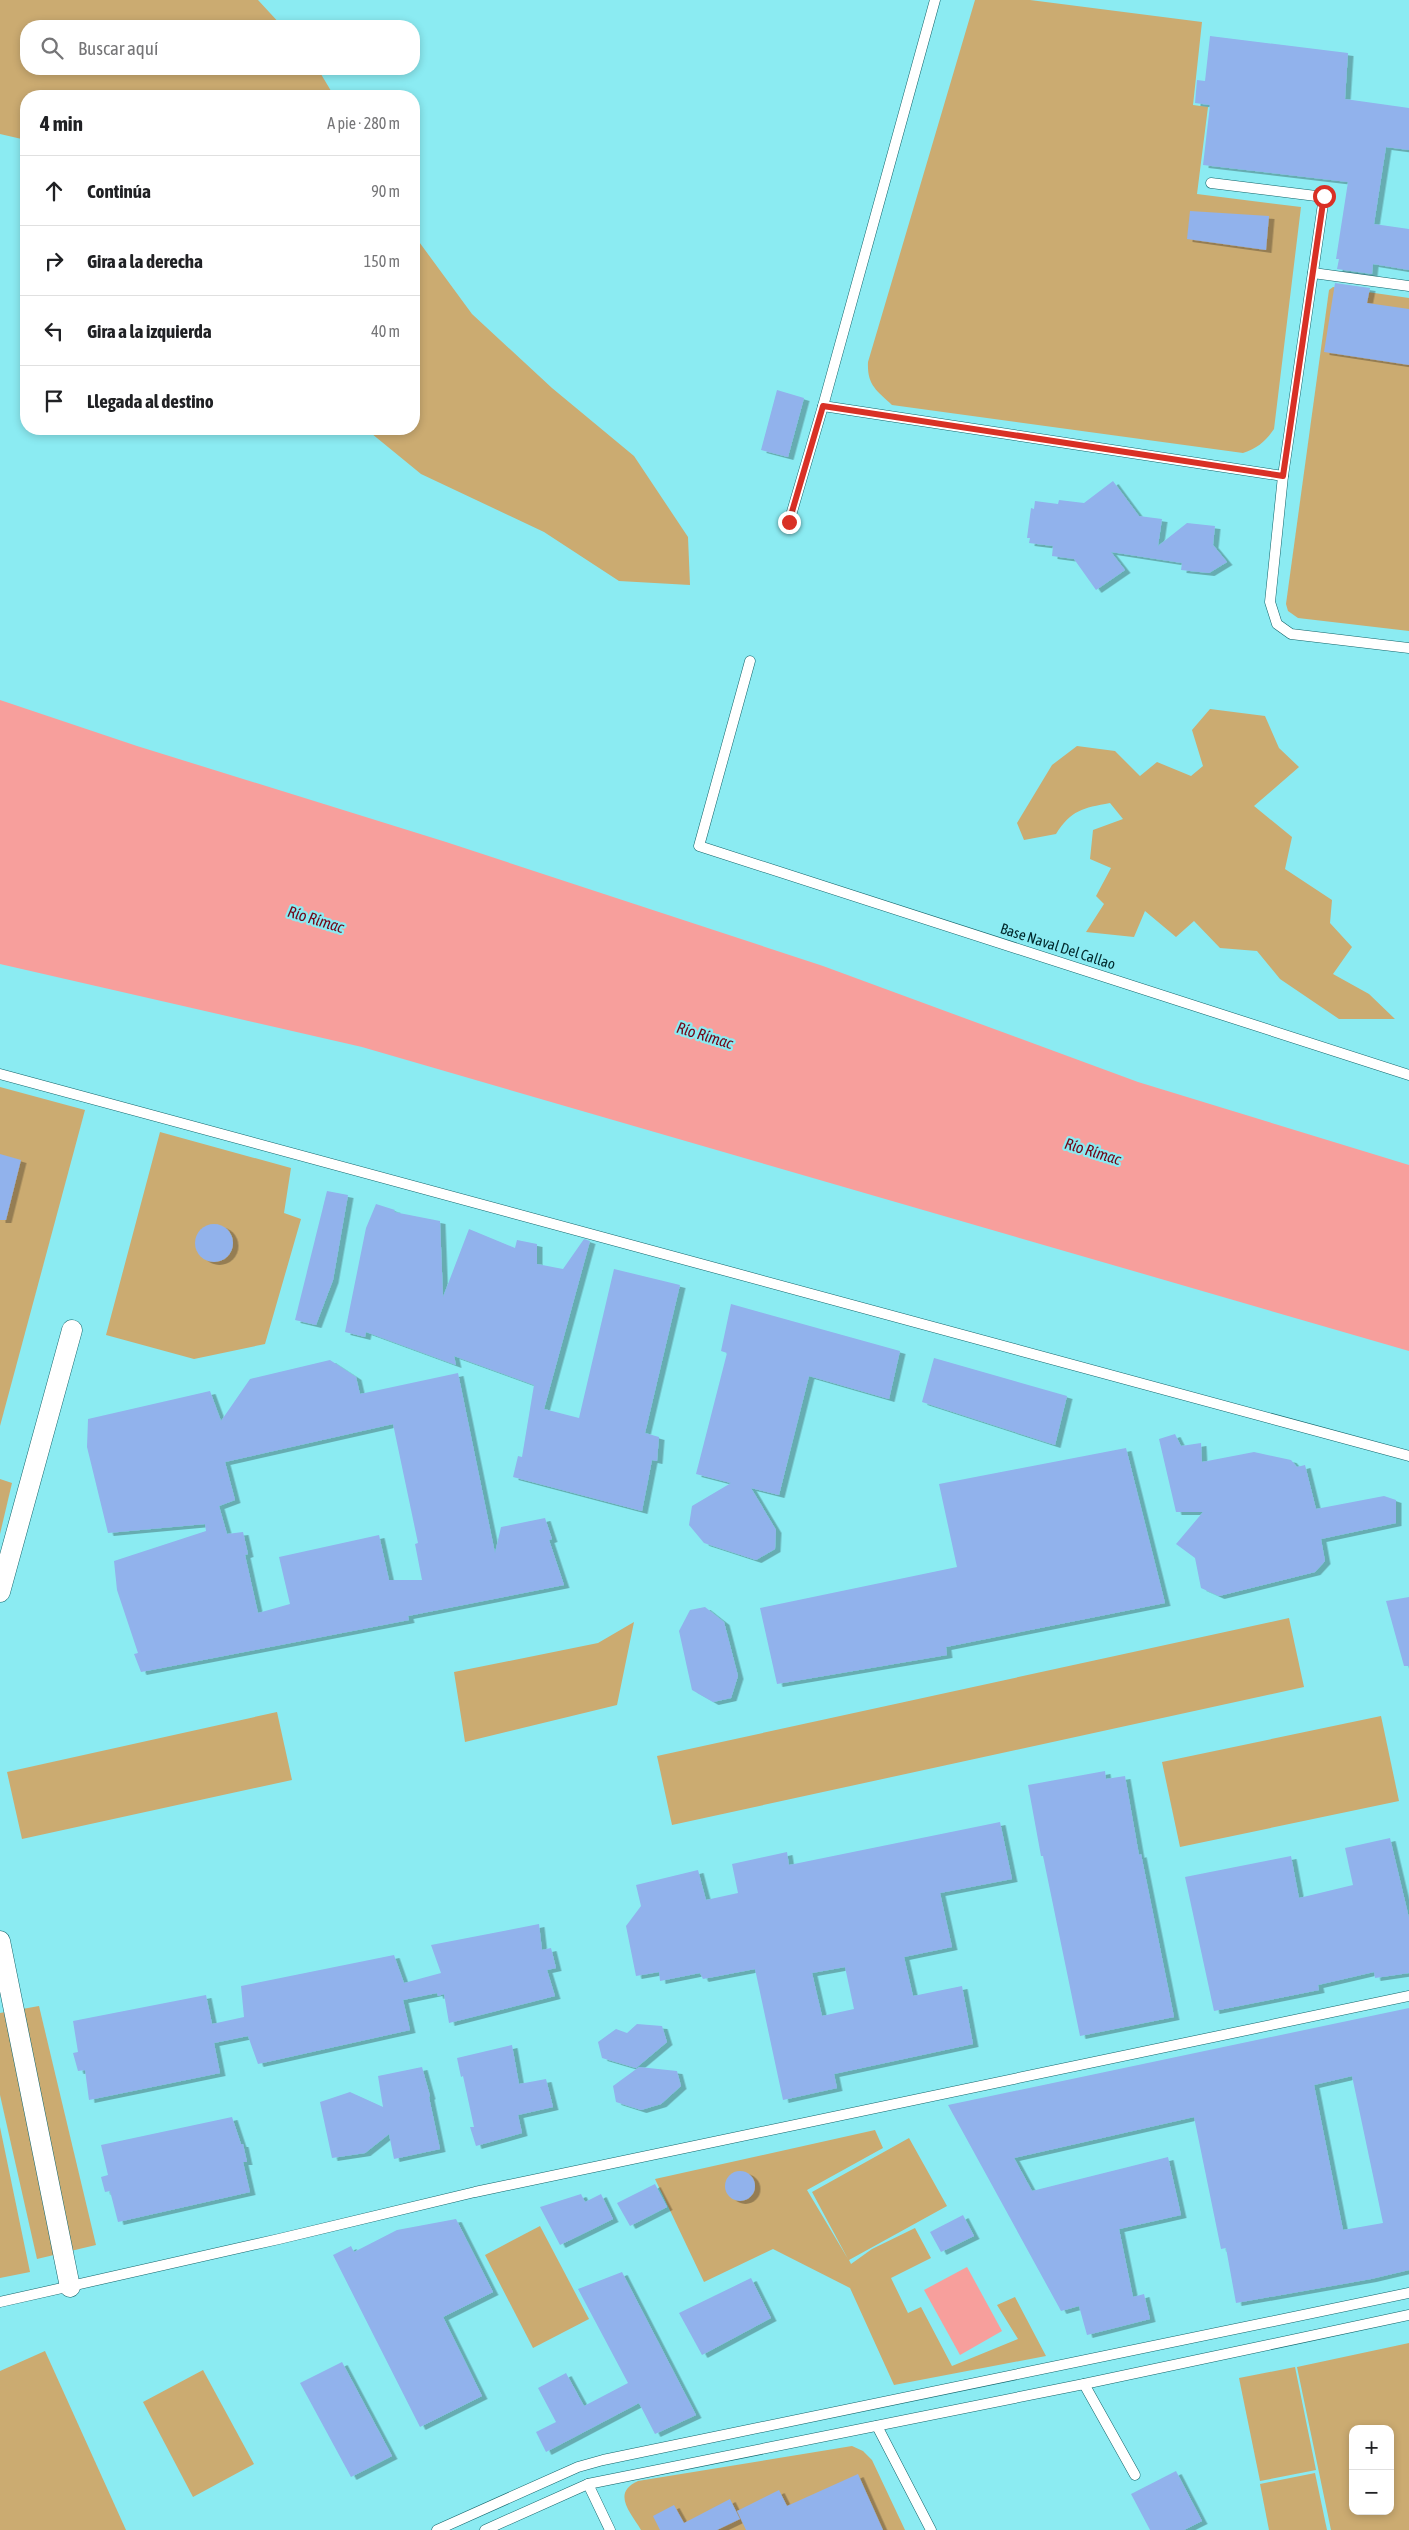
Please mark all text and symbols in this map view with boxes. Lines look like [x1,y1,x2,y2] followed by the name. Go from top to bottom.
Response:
[20,20,420,75] search box
[38,34,66,62] icon: search
[78,37,158,59] text: Buscar aquí
[40,111,83,135] text: 4 min
[327,114,400,132] text: A pie · 280 m
[40,177,68,205] icon: ahead
[87,180,151,202] text: Continúa
[371,182,400,200] text: 90 m
[1313,185,1336,208] route start
[40,247,68,275] icon: right
[87,250,203,272] text: Gira a la derecha
[364,252,400,270] text: 150 m
[40,317,68,345] icon: left
[87,320,212,342] text: Gira a la izquierda
[371,322,400,340] text: 40 m
[40,387,68,415] icon: arrive
[87,390,214,412] text: Llegada al destino
[778,511,801,534] route end
[286,902,347,936] water label: Río Rímac
[998,919,1118,973] street label: Base Naval Del Callao
[675,1018,736,1052] water label: Río Rímac
[1063,1134,1124,1168] water label: Río Rímac
[1349,2425,1394,2515] map controls
[1349,2425,1394,2470] button: +
[1349,2470,1394,2515] button: −

